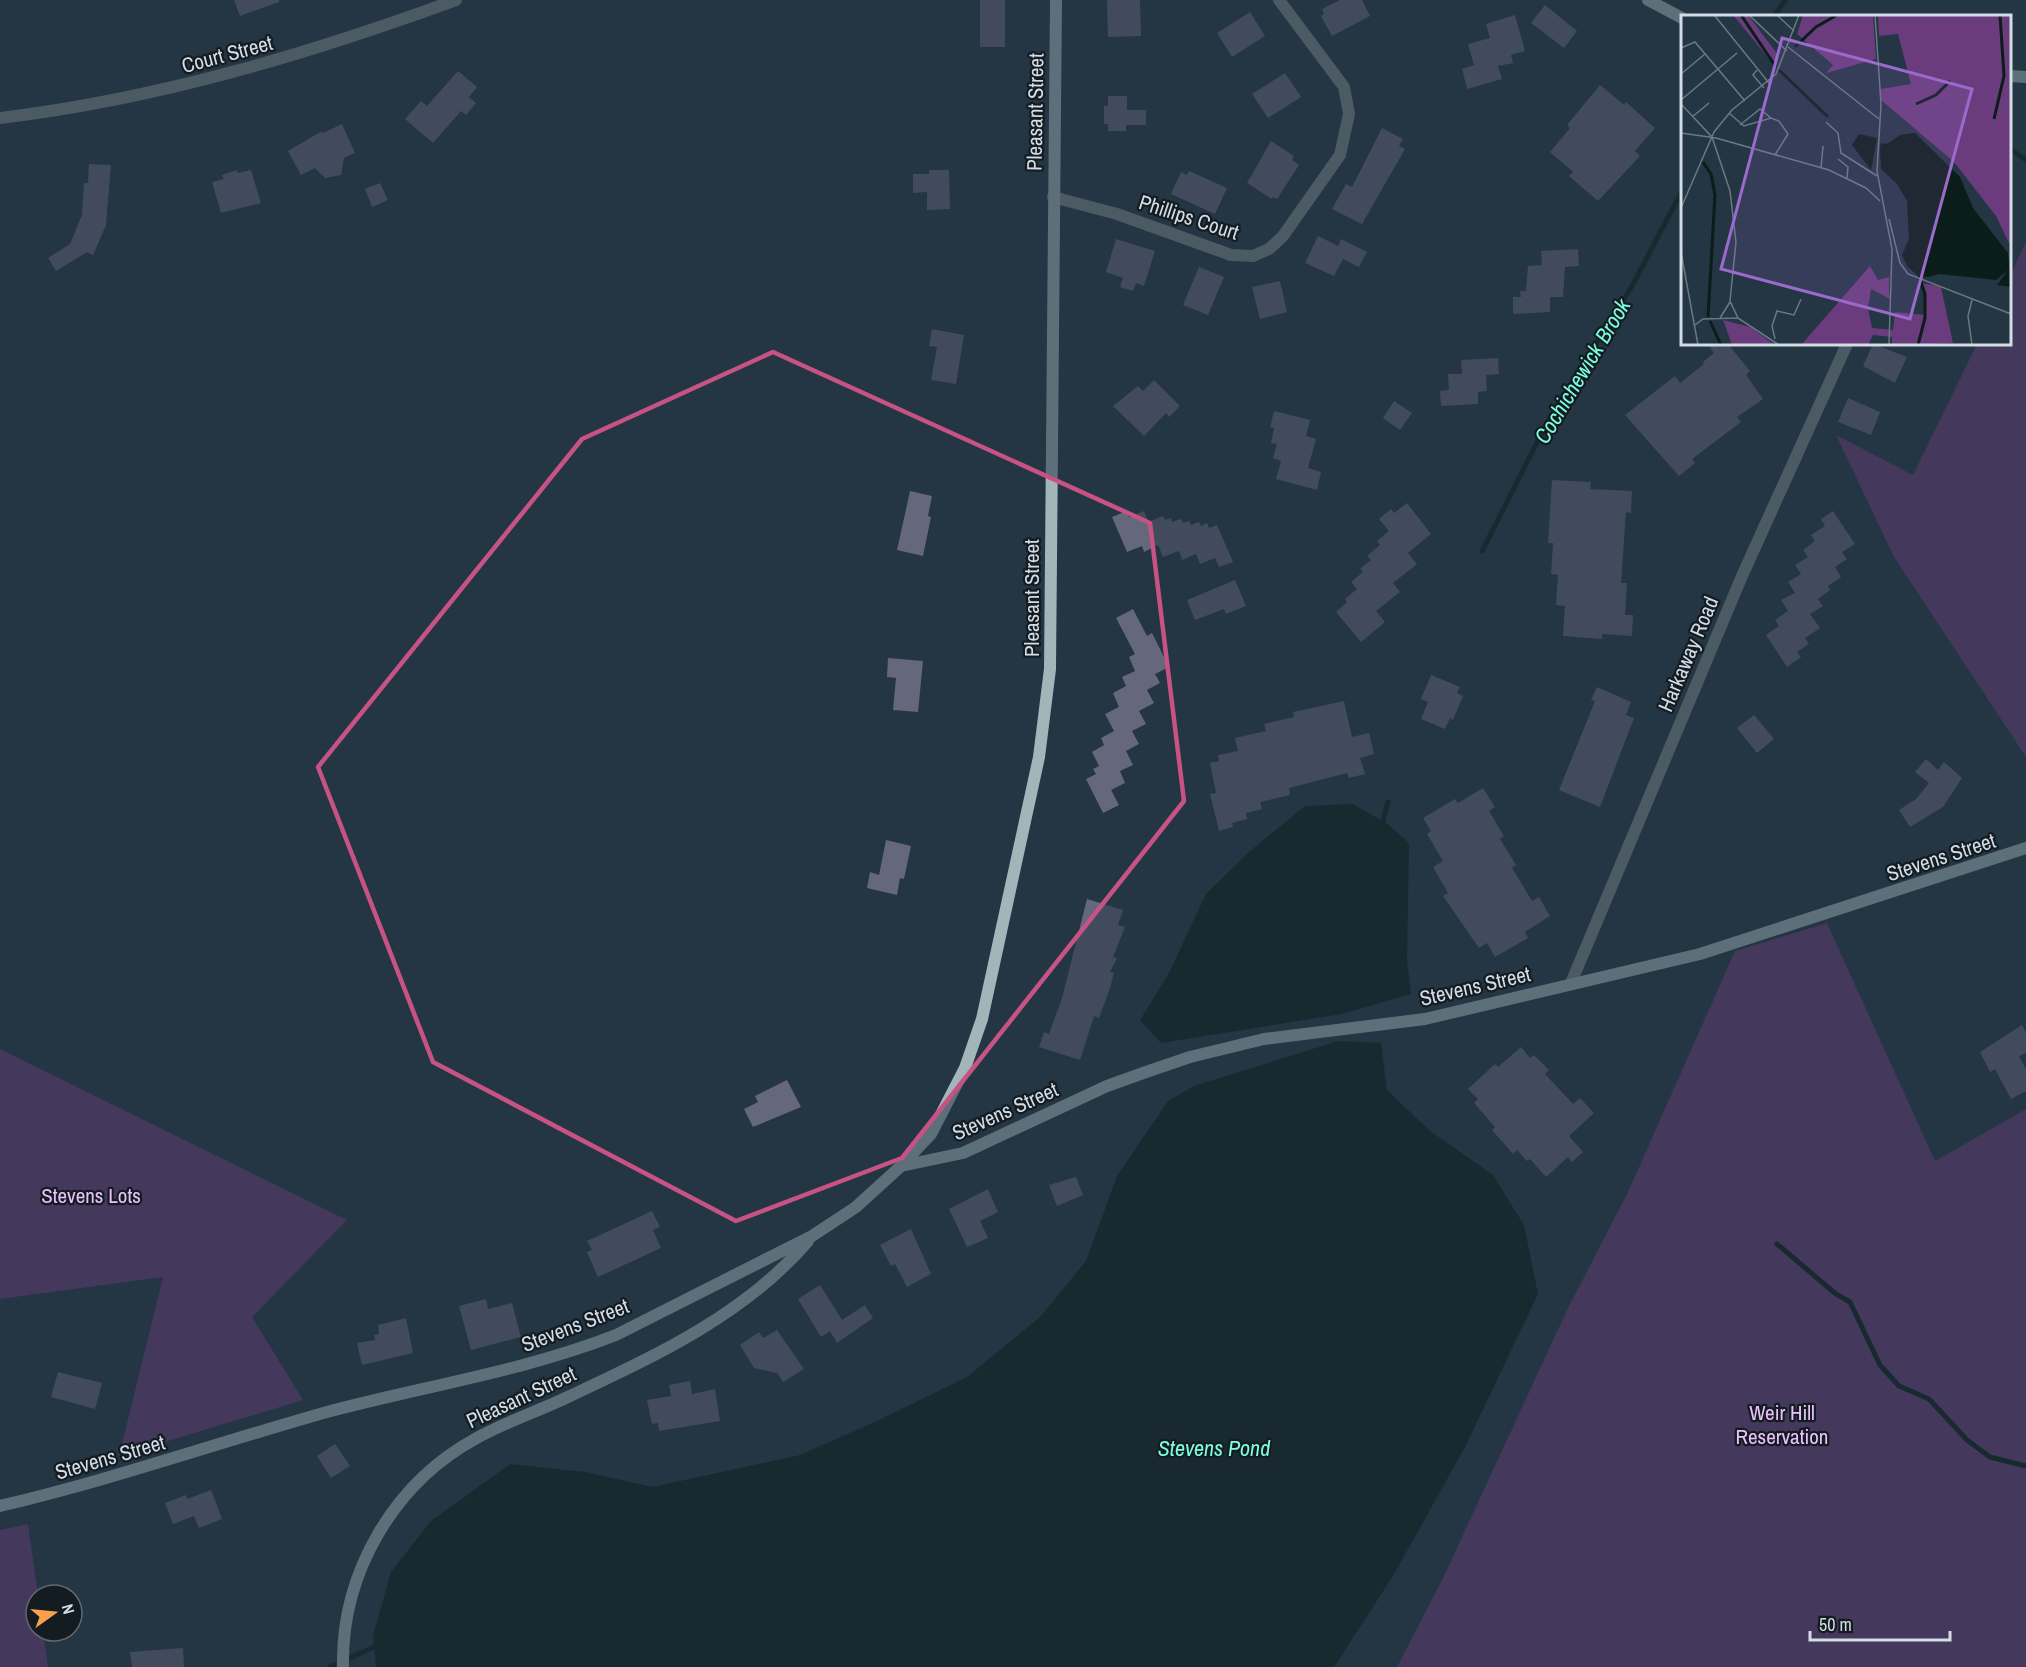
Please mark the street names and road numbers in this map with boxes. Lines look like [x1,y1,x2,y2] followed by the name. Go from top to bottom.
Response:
[178,28,276,80] street label: Court Street
[1019,53,1051,171] street label: Pleasant Street
[1135,187,1243,247] street label: Phillips Court
[1017,539,1046,657] street label: Pleasant Street
[1651,592,1725,716] street label: Harkaway Road
[1883,826,1999,888] street label: Stevens Street
[1417,959,1533,1013] street label: Stevens Street
[948,1075,1063,1147] street label: Stevens Street
[517,1291,633,1359] street label: Stevens Street
[462,1359,581,1435] street label: Pleasant Street
[52,1427,168,1487] street label: Stevens Street

